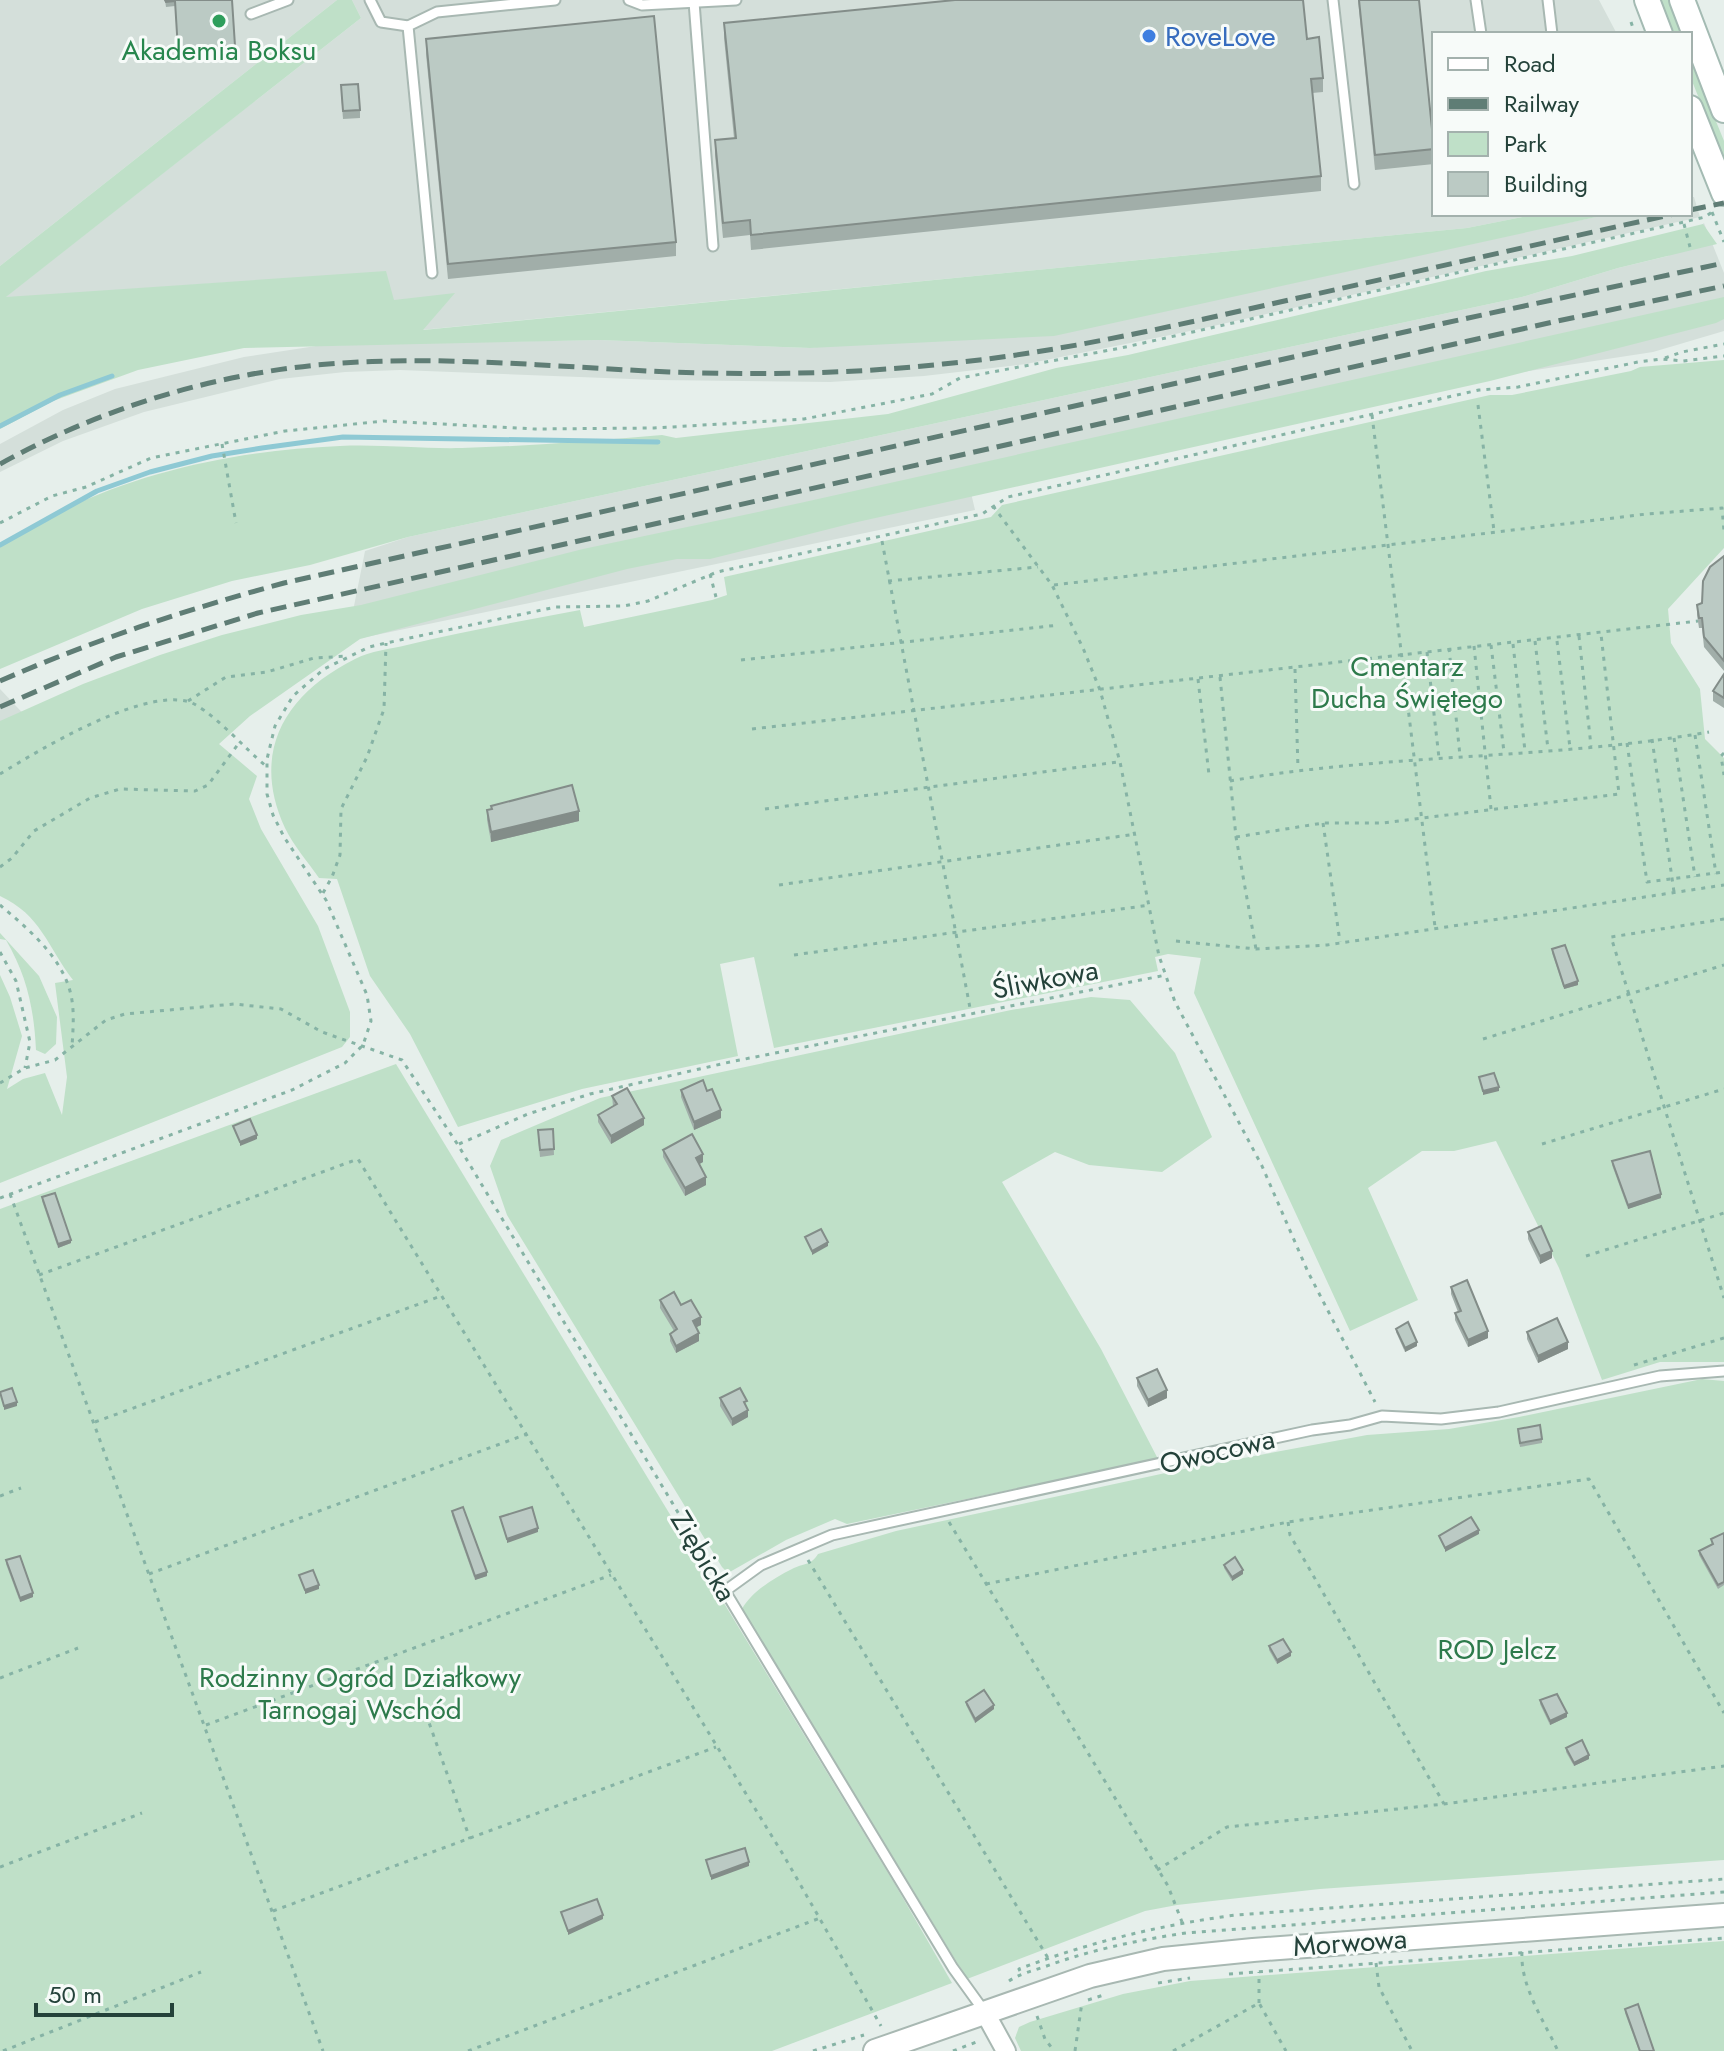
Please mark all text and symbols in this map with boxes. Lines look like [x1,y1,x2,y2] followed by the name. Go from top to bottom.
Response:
[210,12,228,30] marker: Akademia Boksu
[1165,16,1276,57] place label: RoveLove
[1140,27,1158,45] marker: RoveLove
[122,30,316,71] place label: Akademia Boksu
[1432,32,1692,216] legend
[1504,46,1556,81] text: Road
[1504,86,1579,121] text: Railway
[1504,126,1547,161] text: Park
[1504,166,1588,201] text: Building
[1311,646,1503,719] park label: Cmentarz Ducha Świętego
[988,949,1102,1010] street label: Śliwkowa
[1155,1418,1279,1485] street label: Owocowa
[660,1503,747,1609] street label: Ziębicka
[1437,1629,1557,1670] park label: ROD Jelcz
[199,1657,522,1730] park label: Rodzinny Ogród Działkowy Tarnogaj Wschód
[1292,1918,1409,1967] street label: Morwowa
[36,1967,172,2017] scale bar
[48,1977,102,2012] text: 50 m

